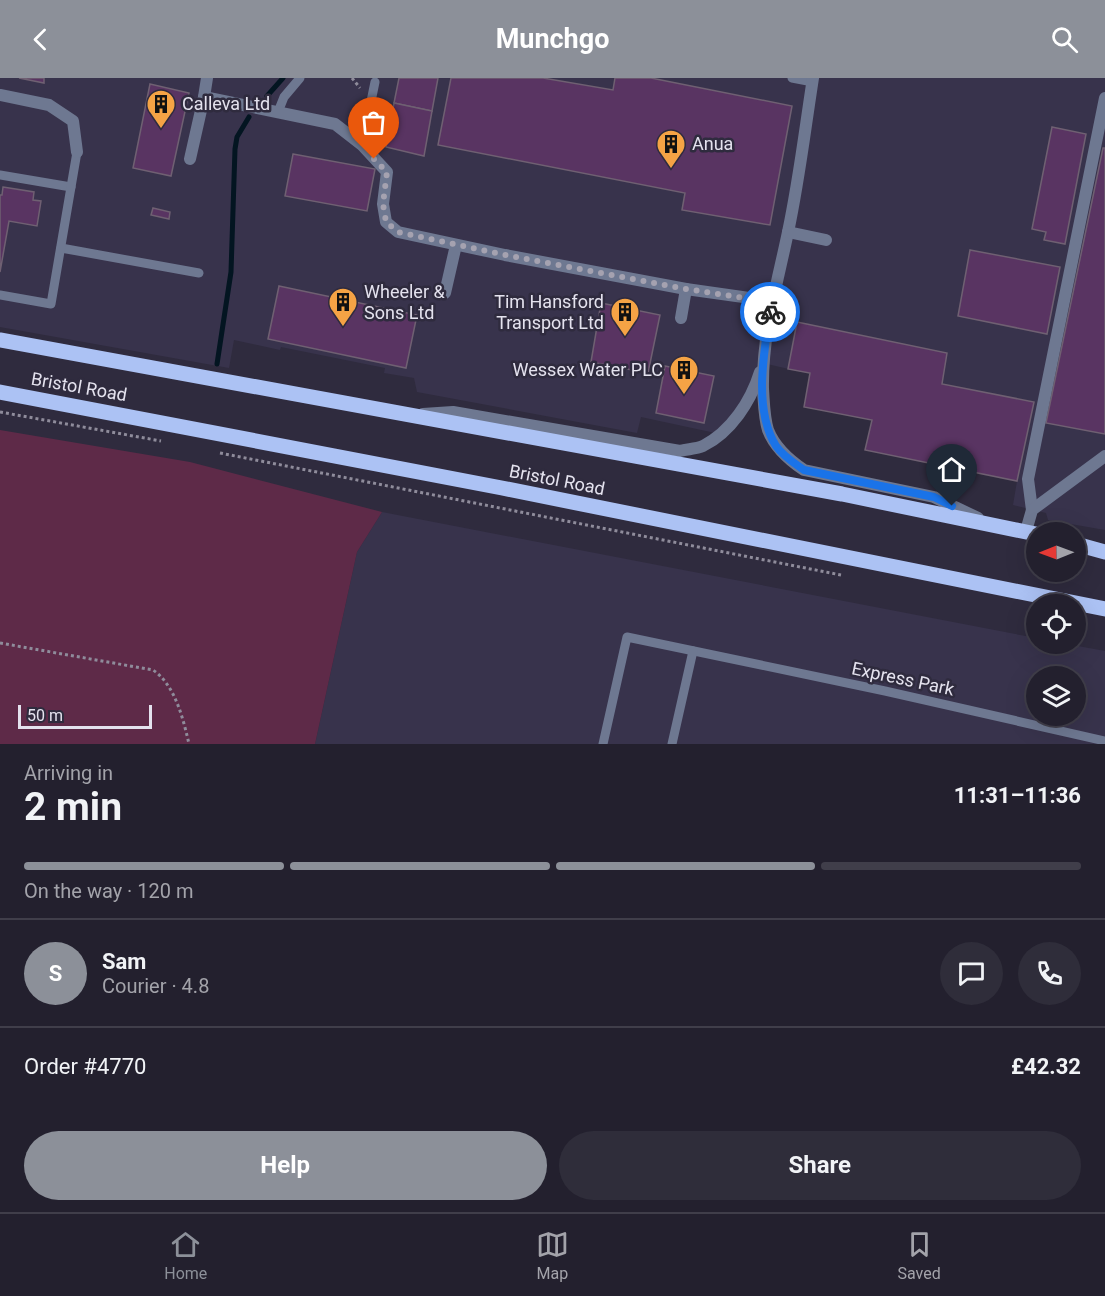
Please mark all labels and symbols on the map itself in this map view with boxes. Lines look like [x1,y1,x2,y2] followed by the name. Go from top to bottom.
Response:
[145,88,177,130] building icon: Calleva Ltd
[182,93,270,114] place label: Calleva Ltd
[348,97,399,159] pin
[655,128,687,170] building icon: Anua
[692,133,733,154] place label: Anua
[364,281,445,323] place label: Wheeler & Sons Ltd
[740,282,800,342] courier
[327,286,359,328] building icon: Wheeler & Sons Ltd
[494,291,604,333] place label: Tim Hansford Transport Ltd
[609,296,641,338] building icon: Tim Hansford Transport Ltd
[668,354,700,396] building icon: Wessex Water PLC
[513,359,663,380] place label: Wessex Water PLC
[29,368,129,405] street label: Bristol Road
[926,444,977,506] pin
[507,460,607,499] street label: Bristol Road
[1026,522,1086,582] north arrow
[850,657,957,700] street label: Express Park
[18,702,152,730] scale bar

